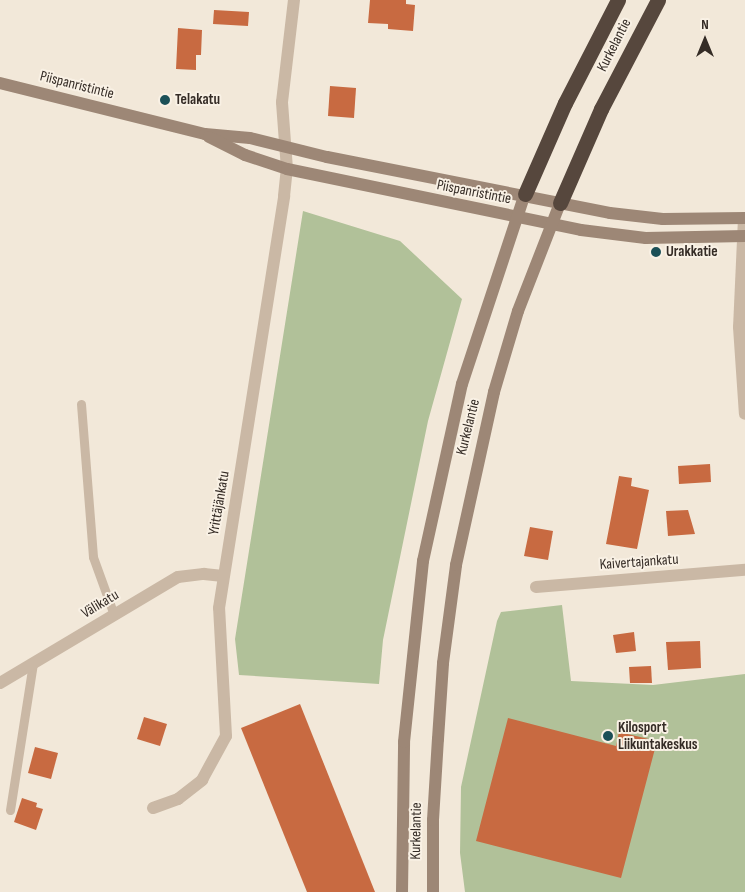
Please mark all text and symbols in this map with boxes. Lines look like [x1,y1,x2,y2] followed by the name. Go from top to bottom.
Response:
[593,15,635,75] street label: Kurkelantie
[680,15,730,65] north arrow
[701,16,709,33] text: N
[38,67,116,103] street label: Piispanristintie
[175,91,220,109] place label: Telakatu
[159,94,171,106] marker: Telakatu
[435,176,513,208] street label: Piispanristintie
[666,243,718,261] place label: Urakkatie
[650,246,662,258] marker: Urakkatie
[452,397,484,457] street label: Kurkelantie
[205,470,233,536] street label: Yrittäjänkatu
[599,550,679,574] street label: Kaivertajankatu
[78,586,122,622] street label: Välikatu
[618,718,698,753] place label: Kilosport Liikuntakeskus
[602,730,614,742] marker: Kilosport Liikuntakeskus
[407,802,425,860] street label: Kurkelantie

